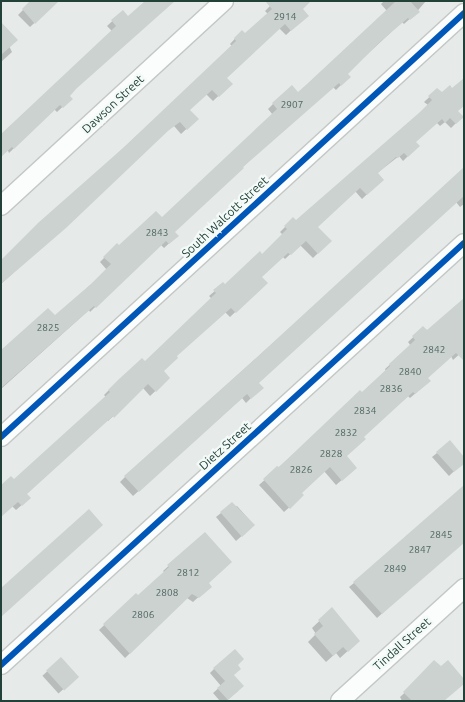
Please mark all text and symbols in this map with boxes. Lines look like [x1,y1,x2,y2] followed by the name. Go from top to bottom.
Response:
[274,11,296,23] house number: 2914
[79,72,147,136] street label: Dawson Street
[281,99,303,111] house number: 2907
[179,173,271,261] street label: South Walcott Street
[146,227,168,239] house number: 2843
[37,322,59,334] house number: 2825
[423,344,445,356] house number: 2842
[399,366,421,378] house number: 2840
[380,383,402,395] house number: 2836
[354,405,376,417] house number: 2834
[196,419,254,473] street label: Dietz Street
[335,427,357,439] house number: 2832
[320,448,342,460] house number: 2828
[290,464,312,476] house number: 2826
[430,529,452,541] house number: 2845
[409,544,431,556] house number: 2847
[384,563,406,575] house number: 2849
[177,567,199,579] house number: 2812
[156,587,178,599] house number: 2808
[132,609,154,621] house number: 2806
[370,614,434,674] street label: Tindall Street

